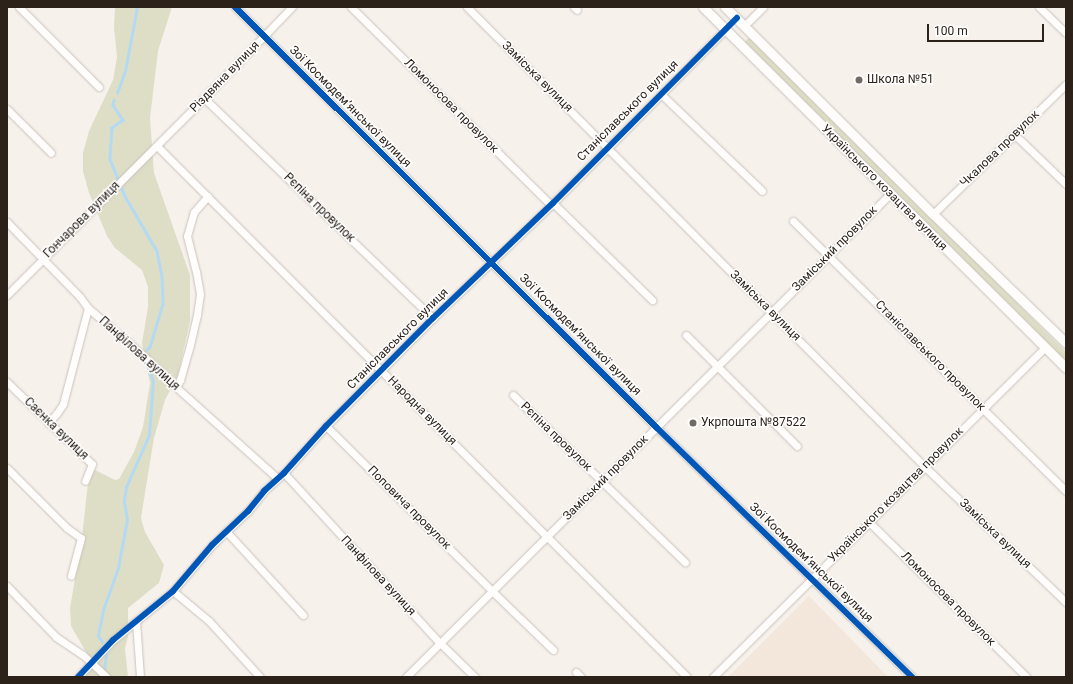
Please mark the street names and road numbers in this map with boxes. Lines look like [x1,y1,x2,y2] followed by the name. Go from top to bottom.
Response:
[187,38,263,116] street label: Різдвяна вулиця
[499,39,575,115] street label: Заміська вулиця
[286,43,414,171] street label: Зої Космодем’янської вулиця
[401,56,501,156] street label: Ломоносова провулок
[574,57,682,165] street label: Станіславського вулиця
[957,108,1043,190] street label: Чкалова провулок
[818,122,950,254] street label: Українського козацтва вулиця
[280,170,358,246] street label: Рєпіна провулок
[41,179,123,261] street label: Гончарова вулиця
[789,203,881,295] street label: Заміський провулок
[727,268,803,344] street label: Заміська вулиця
[516,271,644,399] street label: Зої Космодем’янської вулиця
[344,285,452,393] street label: Станіславського вулиця
[872,298,988,414] street label: Станіславського провулок
[96,314,182,394] street label: Панфілова вулиця
[384,373,460,449] street label: Народна вулиця
[21,395,91,463] street label: Саєнка вулиця
[517,399,595,475] street label: Рєпіна провулок
[825,424,967,566] street label: Українського козацтва провулок
[560,432,652,524] street label: Заміський провулок
[364,463,454,553] street label: Поповича провулок
[956,496,1034,572] street label: Заміська вулиця
[746,500,876,626] street label: Зої Космодем’янської вулиця
[337,533,419,619] street label: Панфілова вулиця
[898,549,998,649] street label: Ломоносова провулок

